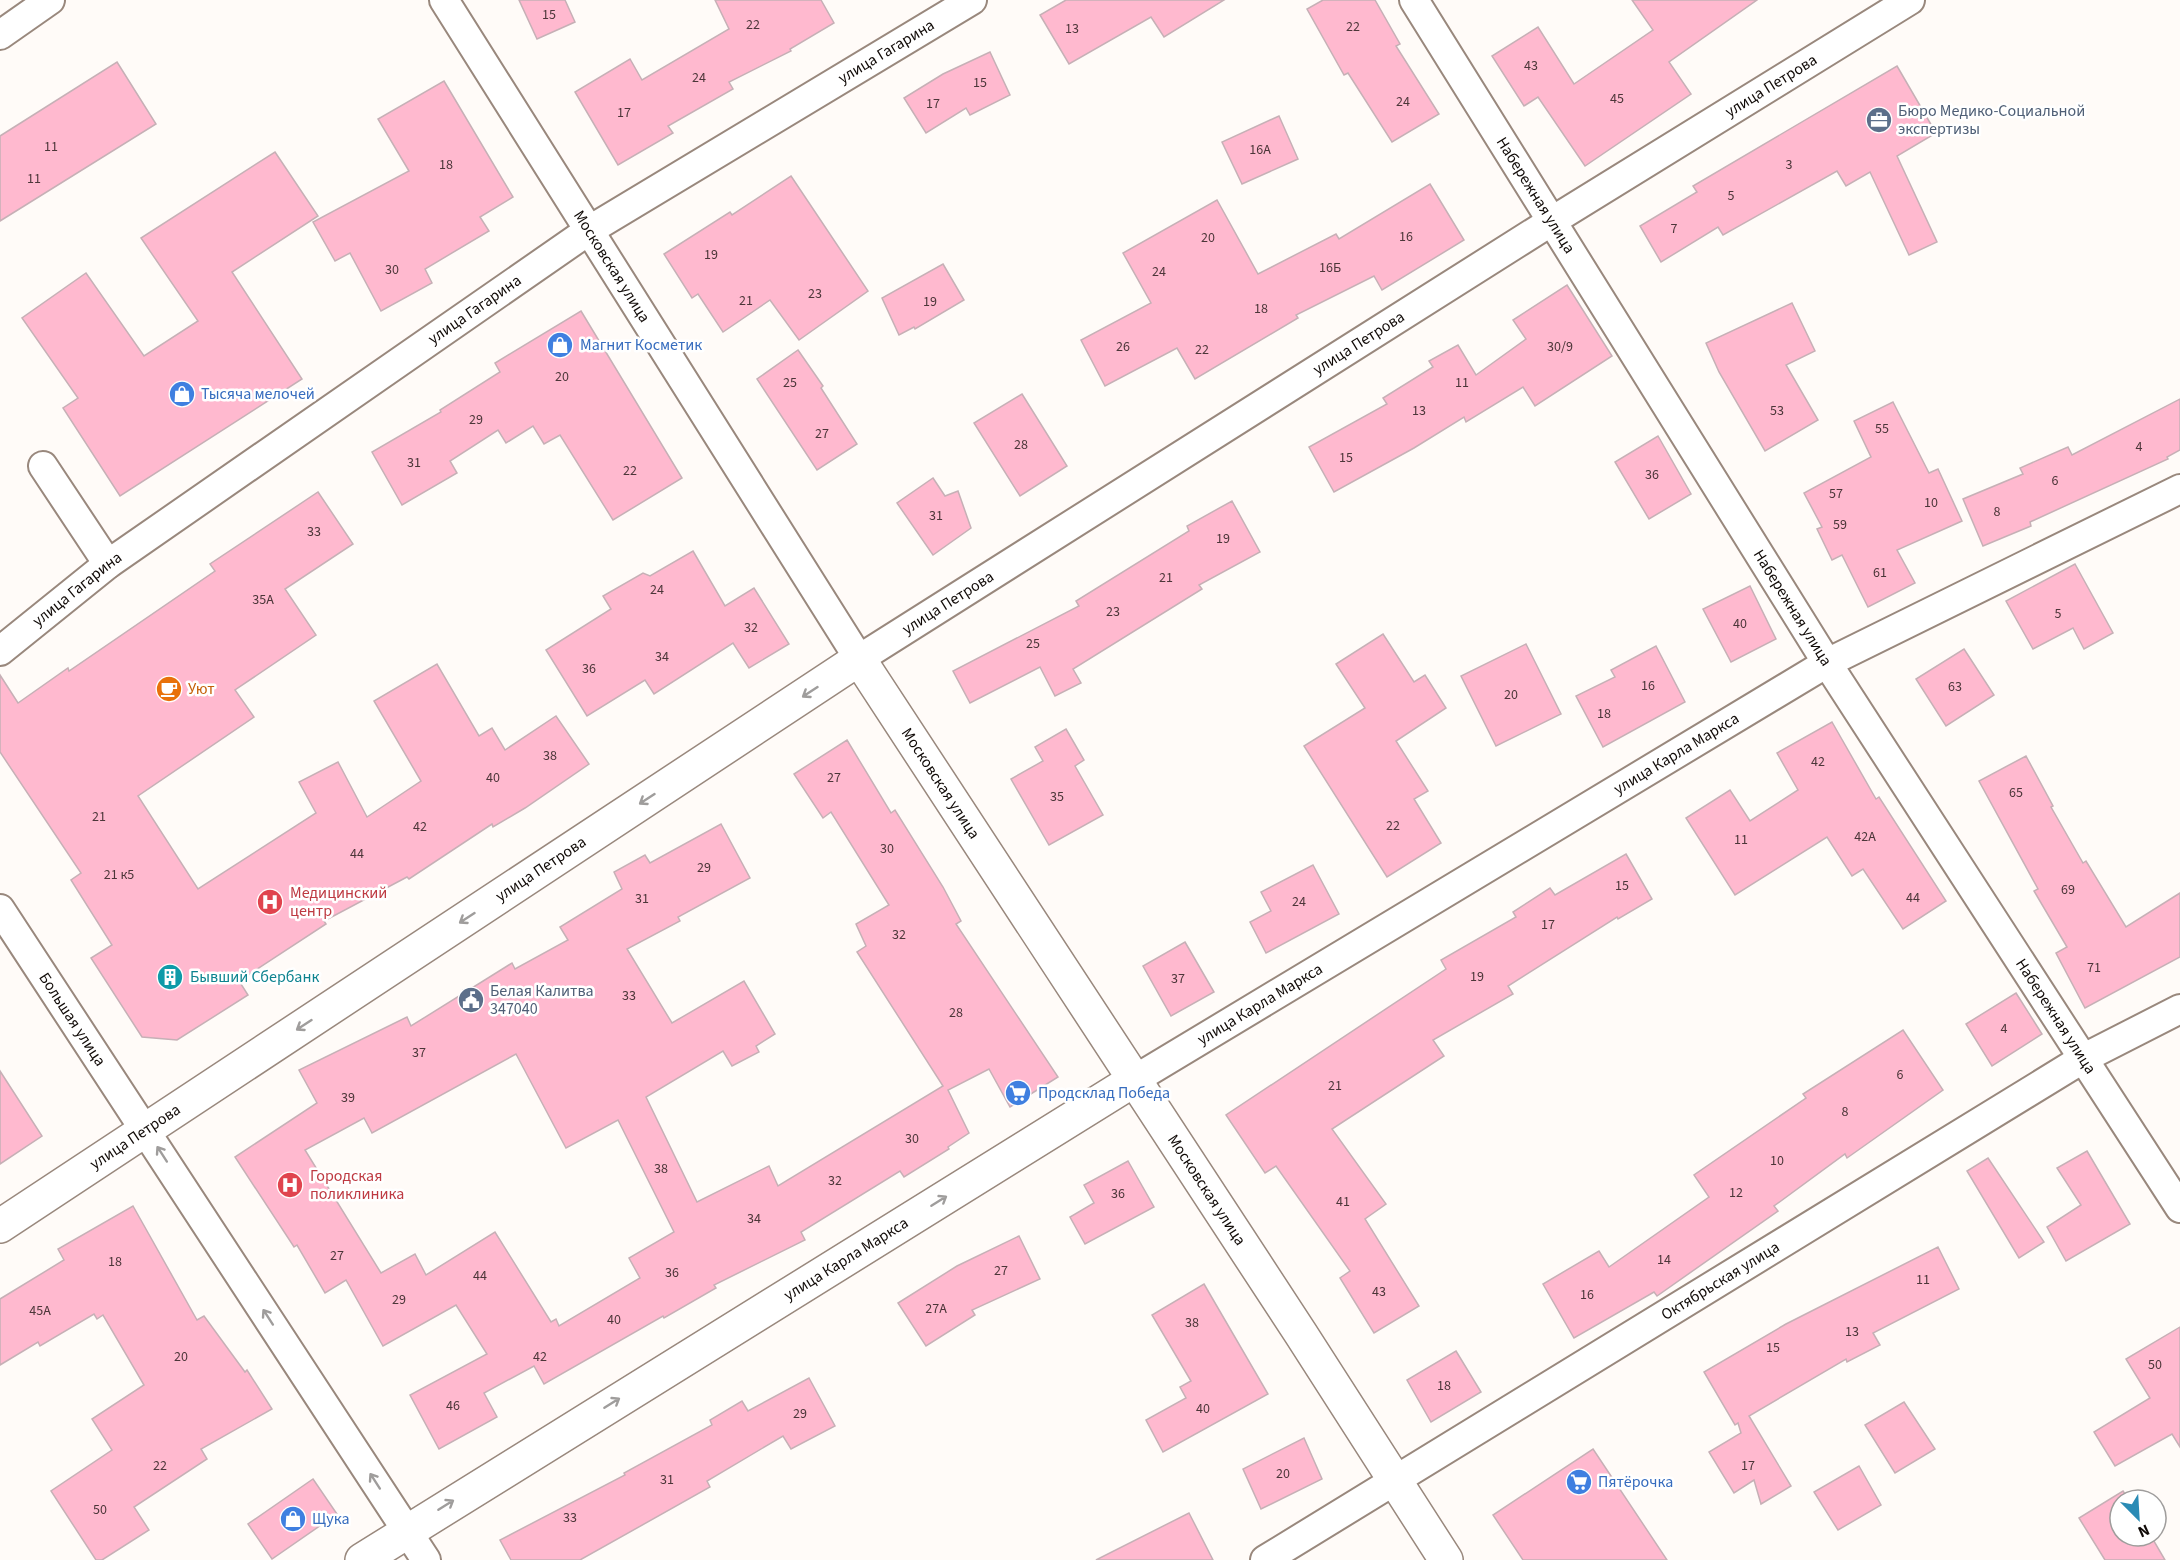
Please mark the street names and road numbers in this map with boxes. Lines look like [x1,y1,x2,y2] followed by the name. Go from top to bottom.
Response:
[834,14,939,89] street label: улица Гагарина
[1721,49,1821,123] street label: улица Петрова
[1491,133,1580,258] street label: Набережная улица
[568,206,655,327] street label: Московская улица
[424,270,526,350] street label: улица Гагарина
[1309,306,1409,380] street label: улица Петрова
[1748,545,1837,670] street label: Набережная улица
[28,547,126,632] street label: улица Гагарина
[898,566,998,640] street label: улица Петрова
[1610,707,1743,800] street label: улица Карла Маркса
[896,724,985,843] street label: Московская улица
[491,831,590,907] street label: улица Петрова
[2010,954,2101,1078] street label: Набережная улица
[1193,958,1327,1050] street label: улица Карла Маркса
[34,968,111,1071] street label: Большая улица
[86,1099,185,1175] street label: улица Петрова
[1162,1130,1251,1250] street label: Московская улица
[780,1212,912,1306] street label: улица Карла Маркса
[1657,1236,1784,1326] street label: Октябрьская улица

